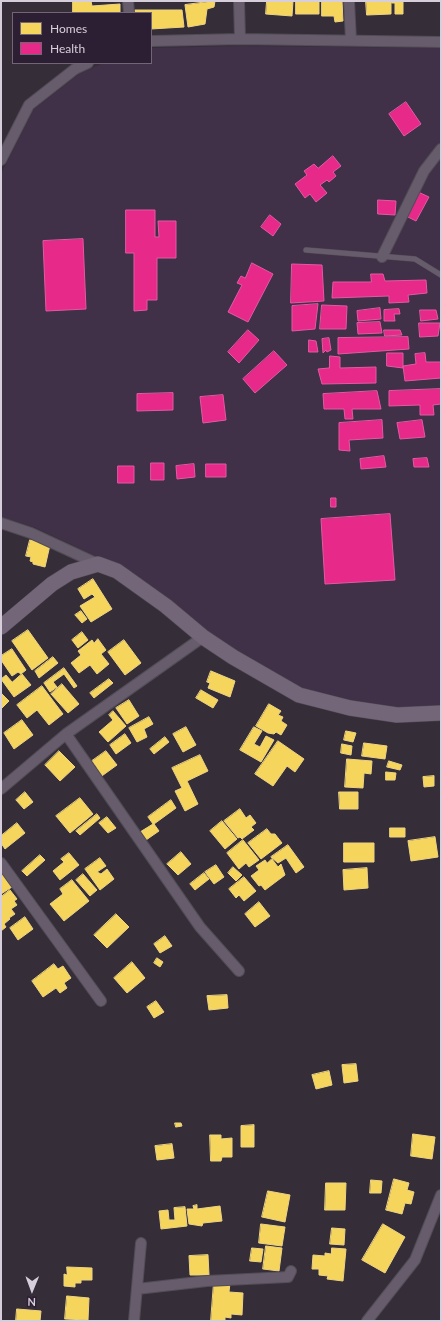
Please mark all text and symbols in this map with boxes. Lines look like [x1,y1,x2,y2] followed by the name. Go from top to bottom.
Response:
[12,12,152,64] legend
[50,21,87,36] text: Homes
[50,41,85,56] text: Health
[12,1270,52,1310] north arrow
[27,1296,36,1309] text: N

